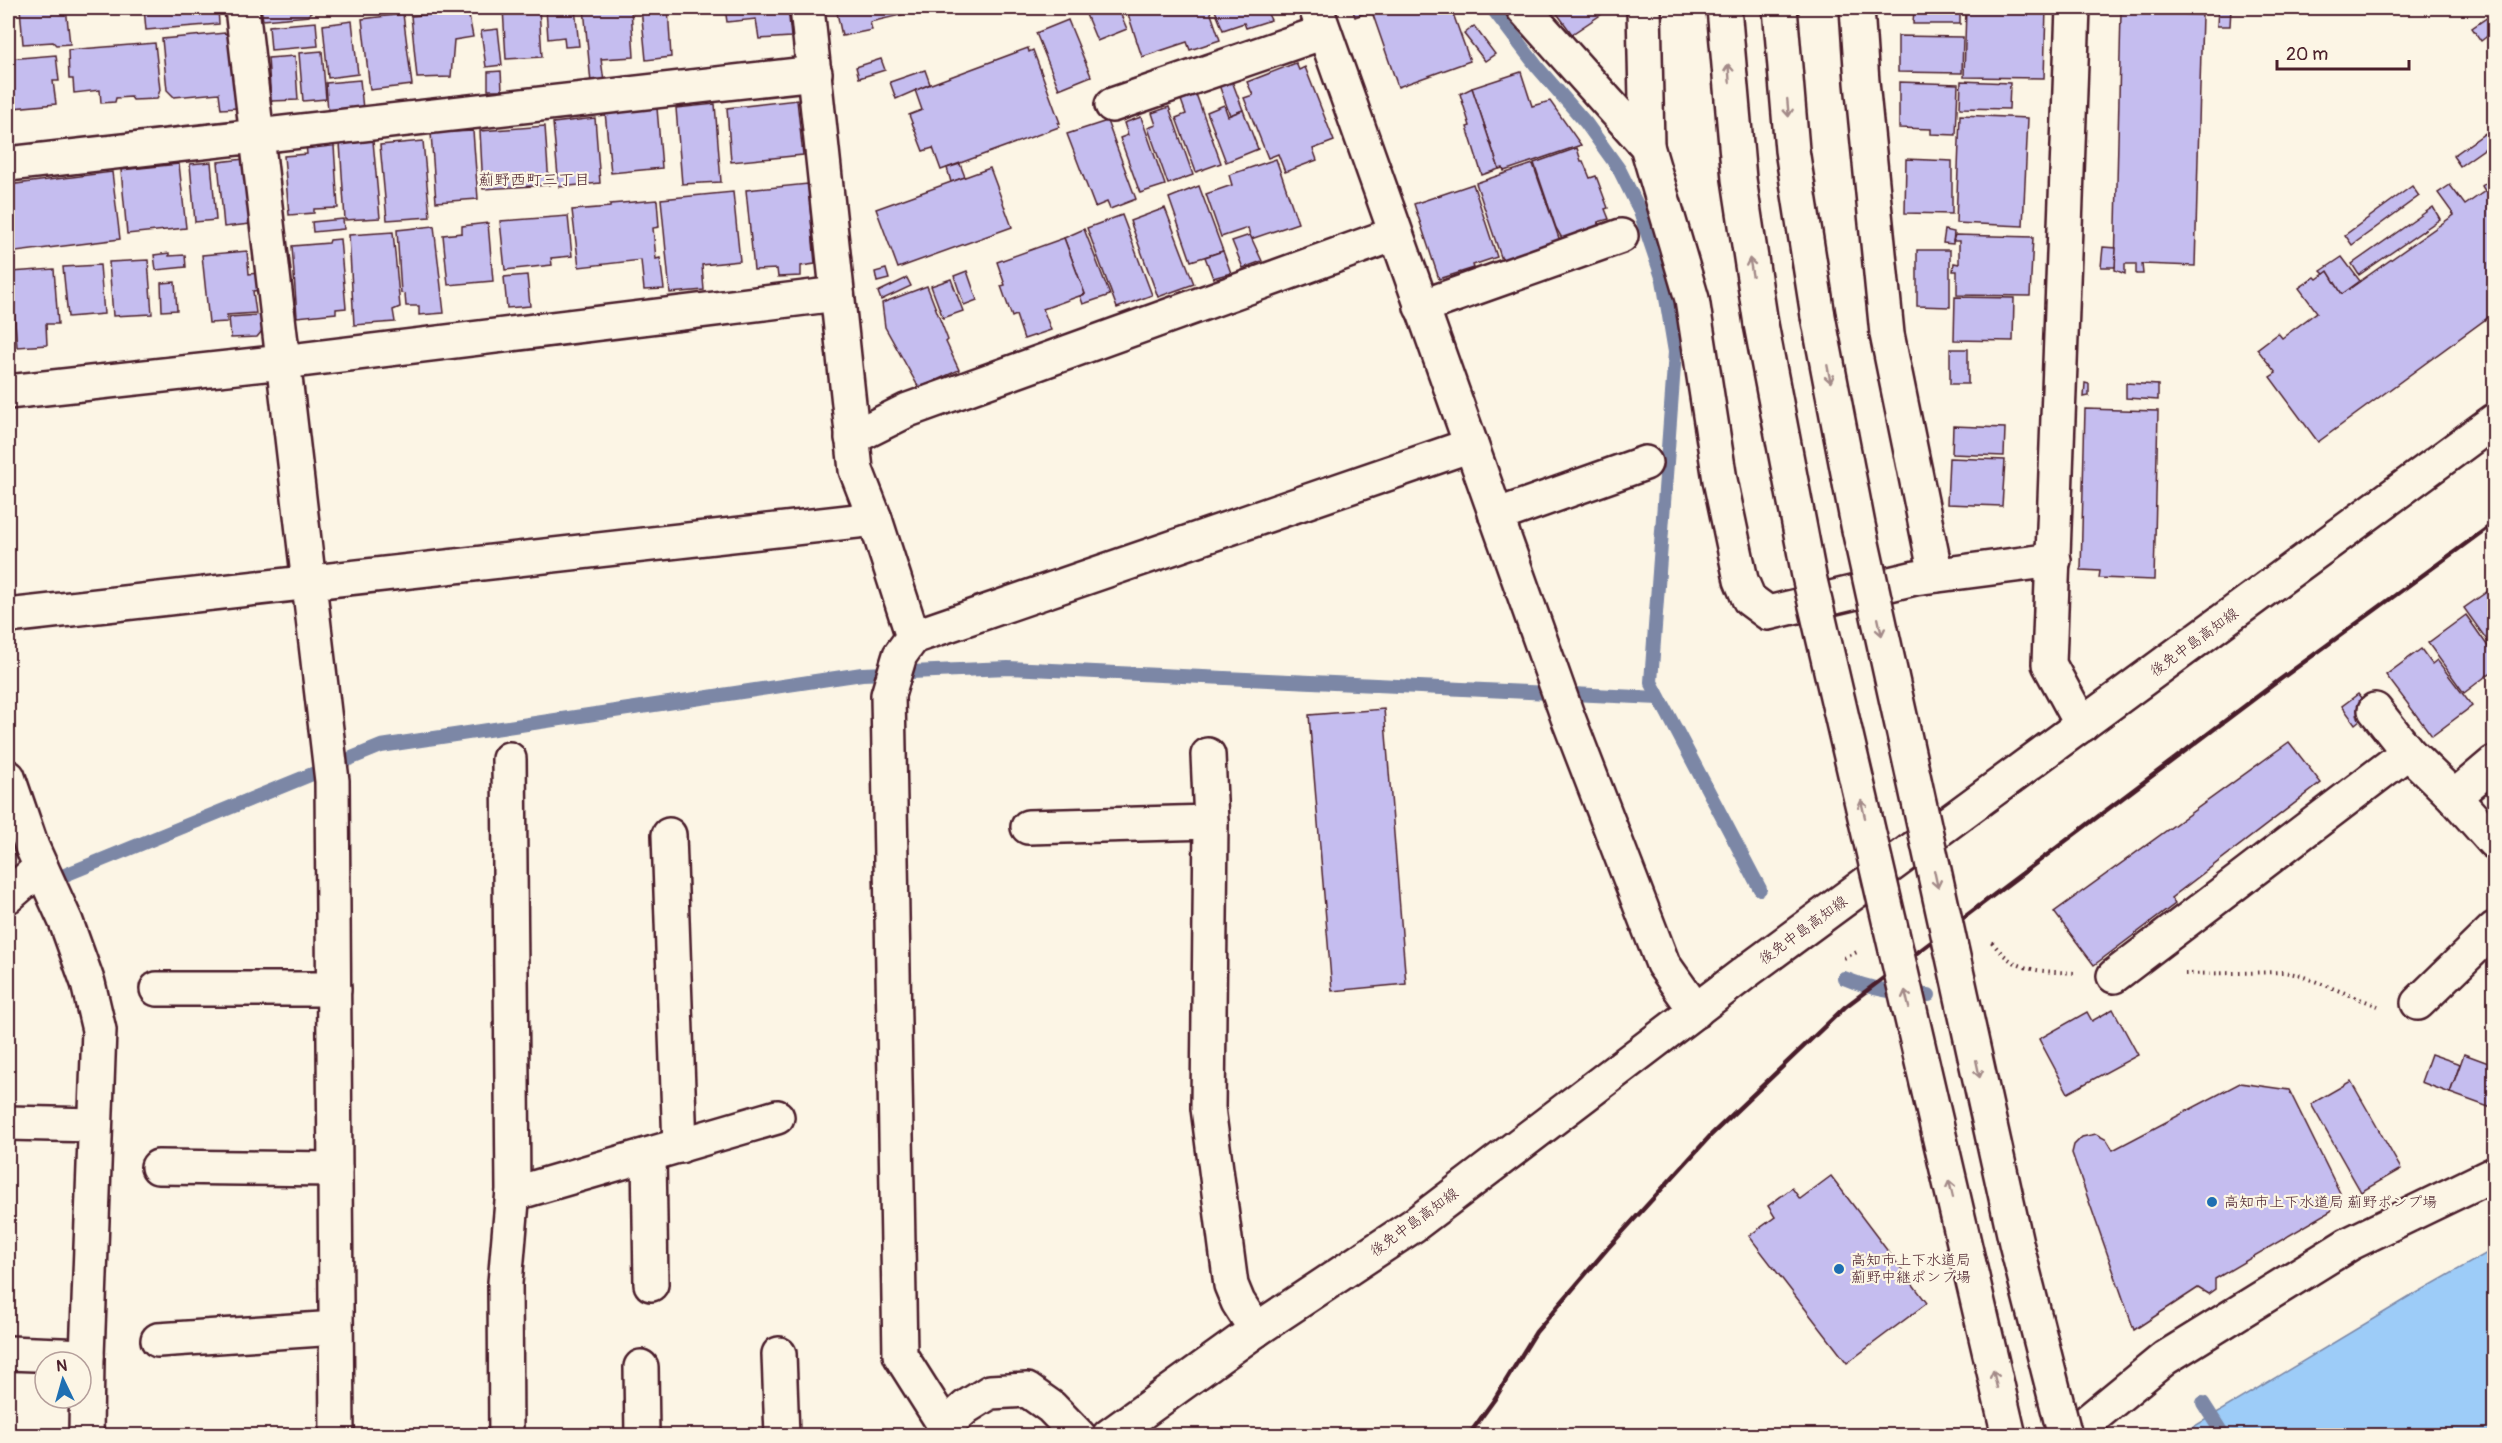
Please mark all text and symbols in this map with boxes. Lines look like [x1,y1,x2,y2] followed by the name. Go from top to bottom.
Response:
[2277,33,2409,71] scale bar
[2286,43,2328,66] text: 20 m
[1723,64,1734,83] one-way arrow
[1783,97,1794,117] one-way arrow
[478,170,590,190] district label: 薊野西町三丁目
[1745,257,1756,277] one-way arrow
[1824,364,1835,383] one-way arrow
[2146,604,2242,681] street label: 後免中島高知線
[1875,616,1886,636] one-way arrow
[1857,799,1869,818] one-way arrow
[1930,869,1942,888] one-way arrow
[1755,892,1851,969] street label: 後免中島高知線
[1901,989,1913,1008] one-way arrow
[1972,1059,1984,1078] one-way arrow
[1945,1179,1957,1198] one-way arrow
[1366,1184,1462,1261] street label: 後免中島高知線
[2224,1193,2437,1212] place label: 高知市上下水道局 薊野ポンプ場
[2205,1195,2219,1209] marker: 高知市上下水道局 薊野ポンプ場
[1851,1251,1971,1287] place label: 高知市上下水道局 薊野中継ポンプ場
[1832,1262,1846,1276] marker: 高知市上下水道局 薊野中継ポンプ場
[33,1350,93,1410] north arrow
[56,1356,68,1376] text: N
[1989,1369,2001,1388] one-way arrow

